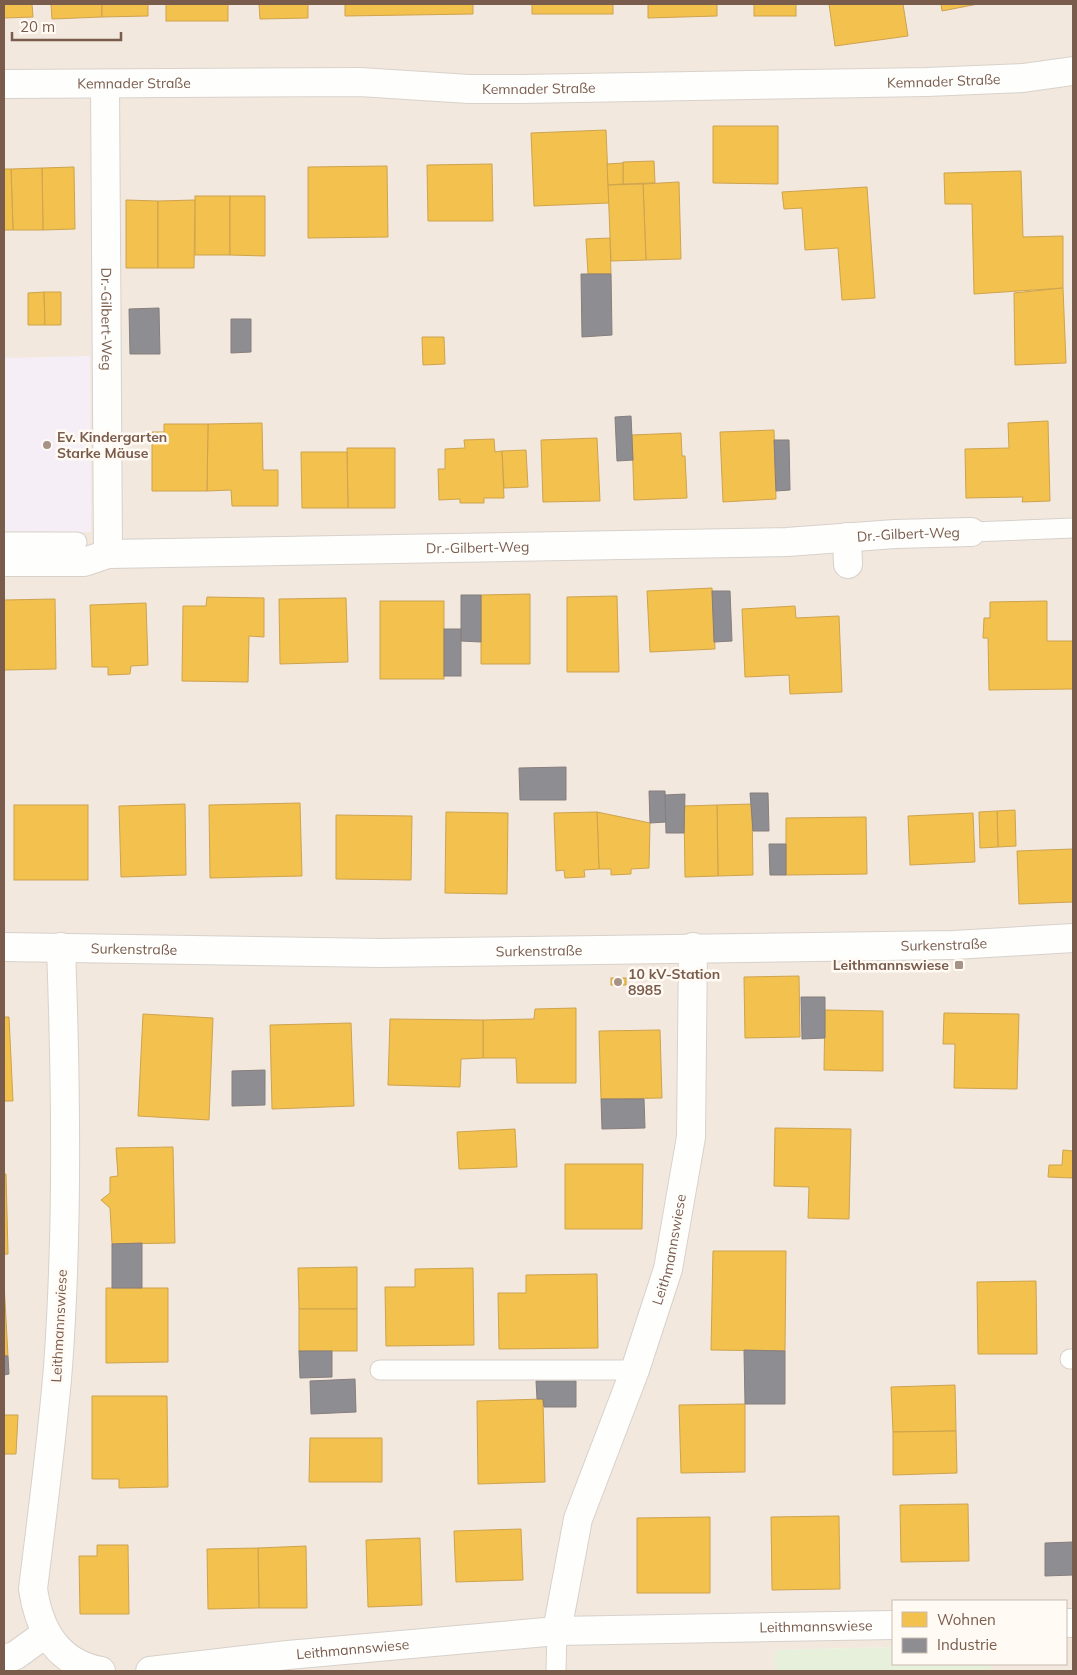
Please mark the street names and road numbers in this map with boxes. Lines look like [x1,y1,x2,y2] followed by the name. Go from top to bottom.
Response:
[887,70,1001,92] street label: Kemnader Straße
[77,74,191,93] street label: Kemnader Straße
[482,79,596,98] street label: Kemnader Straße
[97,267,116,371] street label: Dr.-Gilbert-Weg
[856,523,960,546] street label: Dr.-Gilbert-Weg
[426,538,529,557] street label: Dr.-Gilbert-Weg
[901,934,988,955] street label: Surkenstraße
[91,939,177,959] street label: Surkenstraße
[496,941,582,960] street label: Surkenstraße
[648,1193,690,1307] street label: Leithmannswiese
[47,1269,71,1383] street label: Leithmannswiese
[759,1616,873,1636] street label: Leithmannswiese
[296,1635,410,1663] street label: Leithmannswiese

